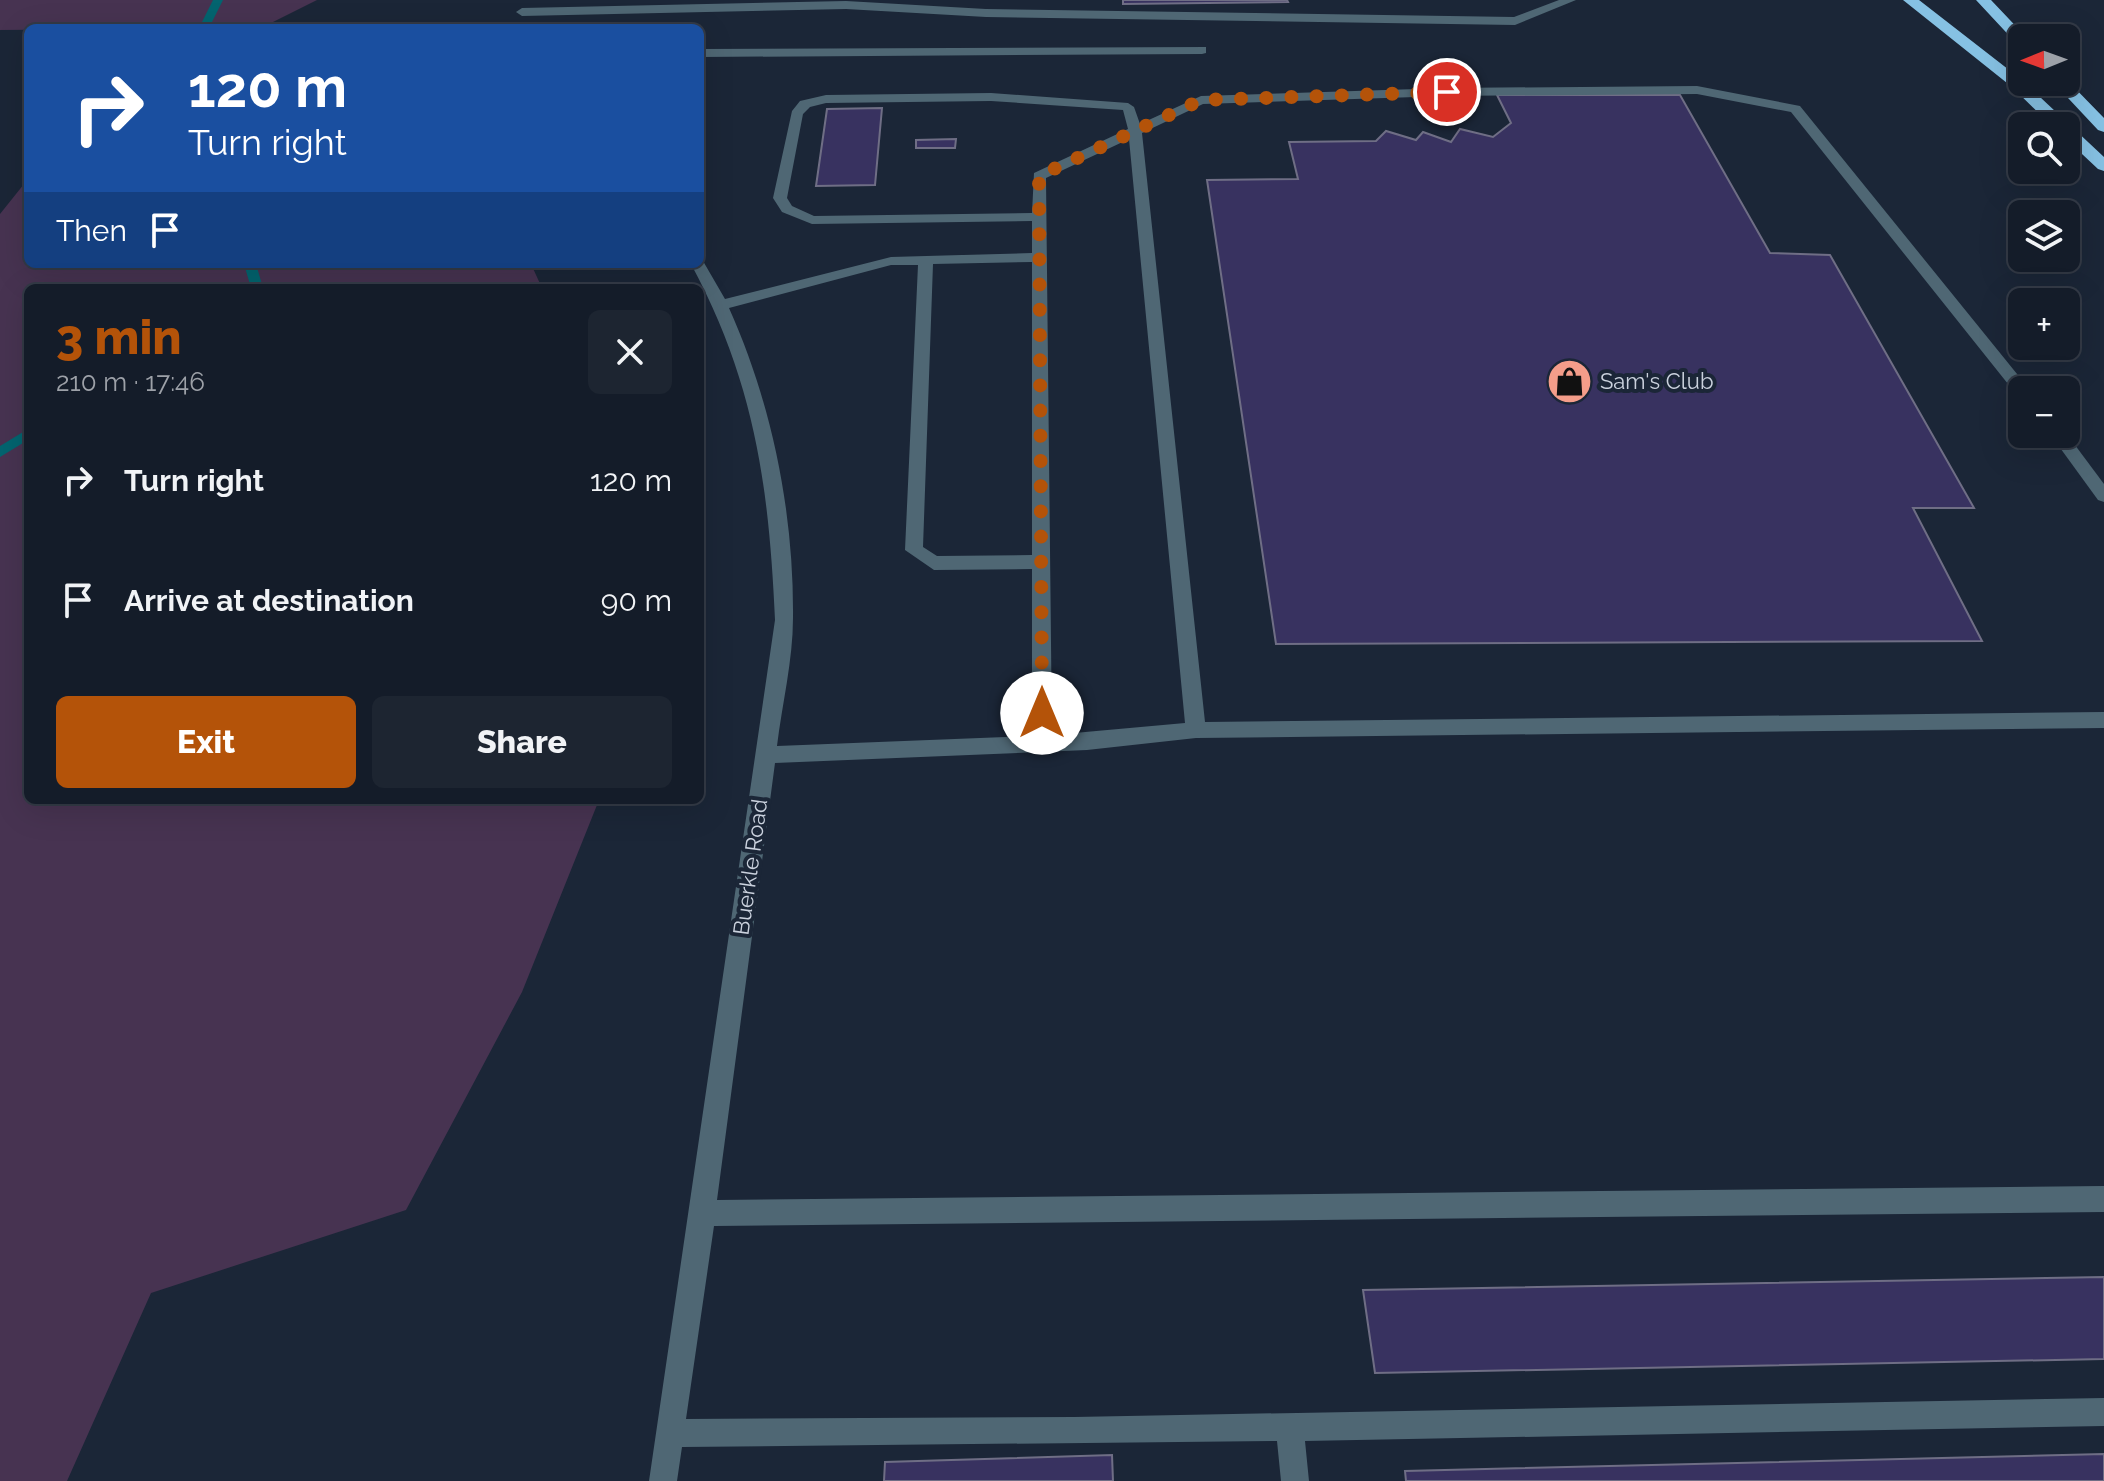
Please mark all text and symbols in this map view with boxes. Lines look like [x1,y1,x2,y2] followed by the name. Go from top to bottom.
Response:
[2008,24,2080,96] north arrow
[2008,24,2080,448] map controls
[188,54,347,120] text: 120 m
[56,56,160,160] icon: right
[1413,58,1481,126] pin
[1425,70,1469,114] icon: arrive
[2008,112,2080,184] button: search
[188,121,347,163] text: Turn right
[2008,200,2080,272] button: layers
[143,208,187,252] icon: arrive
[56,213,127,248] text: Then
[2008,288,2080,360] button: +
[56,309,182,365] text: 3 min
[588,310,672,394] button: close
[1545,357,1593,405] shop icon: Sam's Club
[56,367,205,397] text: 210 m · 17:46
[1600,368,1713,394] place label: Sam's Club
[2008,376,2080,448] button: −
[56,458,100,502] icon: right
[124,463,264,498] text: Turn right
[590,463,672,498] text: 120 m
[56,578,100,622] icon: arrive
[124,583,414,618] text: Arrive at destination
[601,583,672,618] text: 90 m
[1000,671,1084,755] position arrow
[56,696,356,788] button: Exit
[372,696,672,788] button: Share
[728,797,772,937] street label: Buerkle Road

